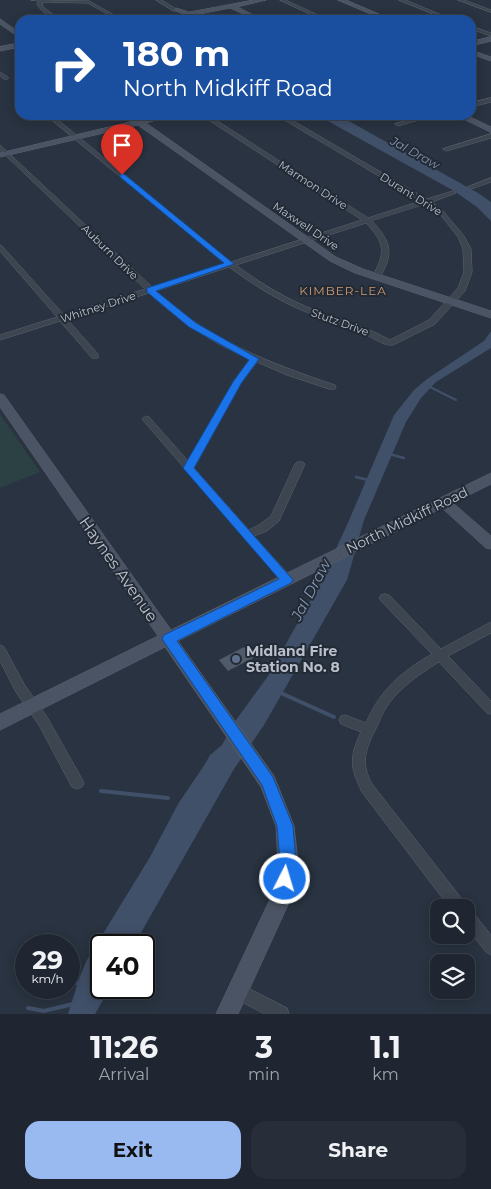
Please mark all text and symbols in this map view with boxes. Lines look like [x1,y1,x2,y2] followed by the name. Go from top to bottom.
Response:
[123,32,230,75] text: 180 m
[40,35,105,100] icon: right
[123,75,333,102] text: North Midkiff Road
[101,124,143,175] pin
[108,131,136,159] icon: arrive
[387,133,444,173] water label: Jal Draw
[276,158,350,213] street label: Marmon Drive
[377,169,445,219] street label: Durant Drive
[270,199,342,253] street label: Maxwell Drive
[79,221,142,283] street label: Auburn Drive
[299,283,387,298] district label: KIMBER-LEA
[59,288,138,326] street label: Whitney Drive
[309,305,371,339] street label: Stutz Drive
[343,483,471,557] street label: North Midkiff Road
[75,513,162,625] street label: Haynes Avenue
[286,555,335,625] water label: Jal Draw
[246,642,340,676] place label: Midland Fire Station No. 8
[230,653,242,665] marker: Midland Fire Station No. 8
[258,852,310,904] position arrow
[430,899,475,999] map controls
[430,899,475,944] button: search
[90,934,155,999] speed limit sign: 40
[32,945,63,975] text: 29
[430,954,475,999] button: layers
[31,971,64,986] text: km/h
[90,1029,158,1066] text: 11:26
[255,1029,273,1066] text: 3
[370,1029,401,1066] text: 1.1
[99,1065,149,1084] text: Arrival
[248,1065,280,1084] text: min
[372,1065,399,1084] text: km
[25,1121,241,1179] button: Exit
[251,1121,466,1179] button: Share

